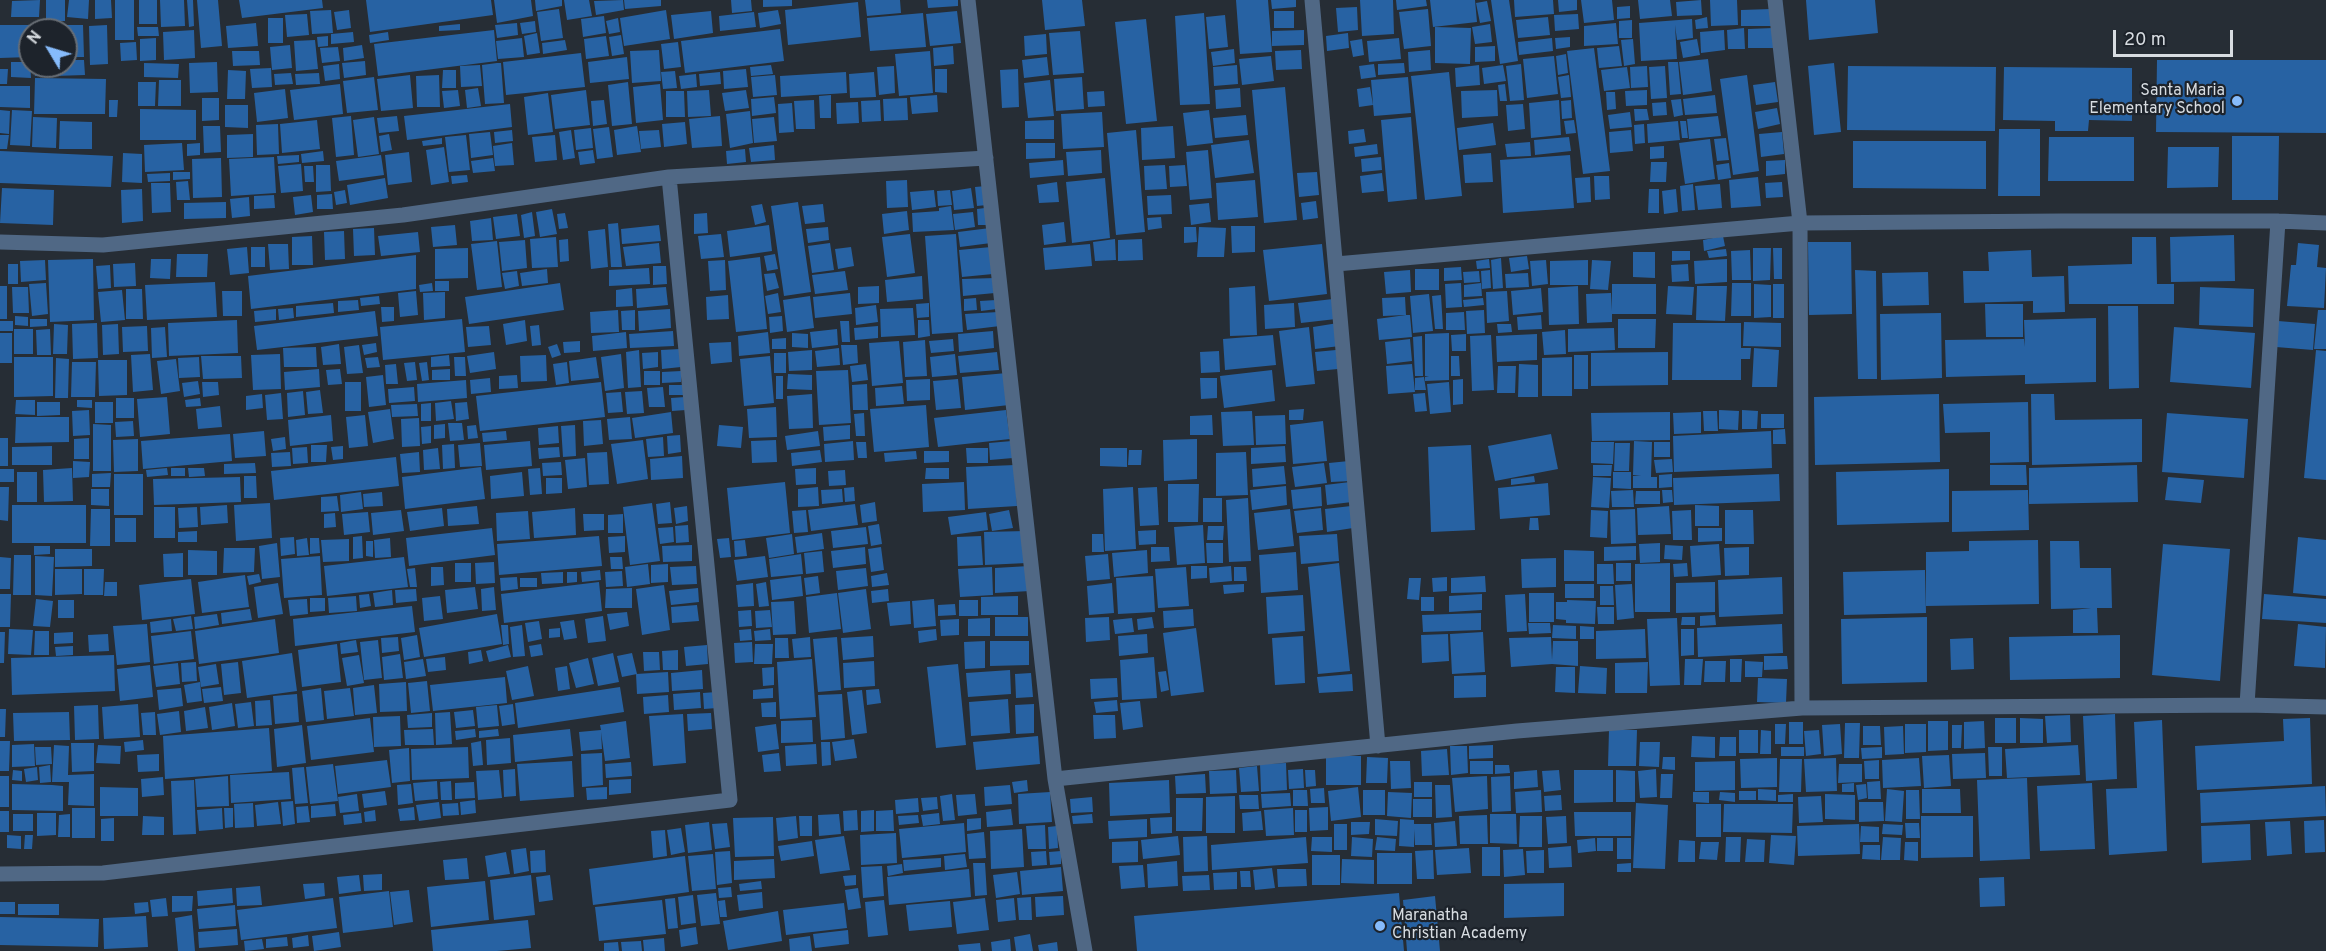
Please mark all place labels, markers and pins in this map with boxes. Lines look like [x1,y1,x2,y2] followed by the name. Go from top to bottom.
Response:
[2089,82,2225,120] place label: Santa Maria Elementary School
[2230,94,2244,108] marker: Santa Maria Elementary School
[1392,907,1527,945] place label: Maranatha Christian Academy
[1373,919,1387,933] marker: Maranatha Christian Academy

